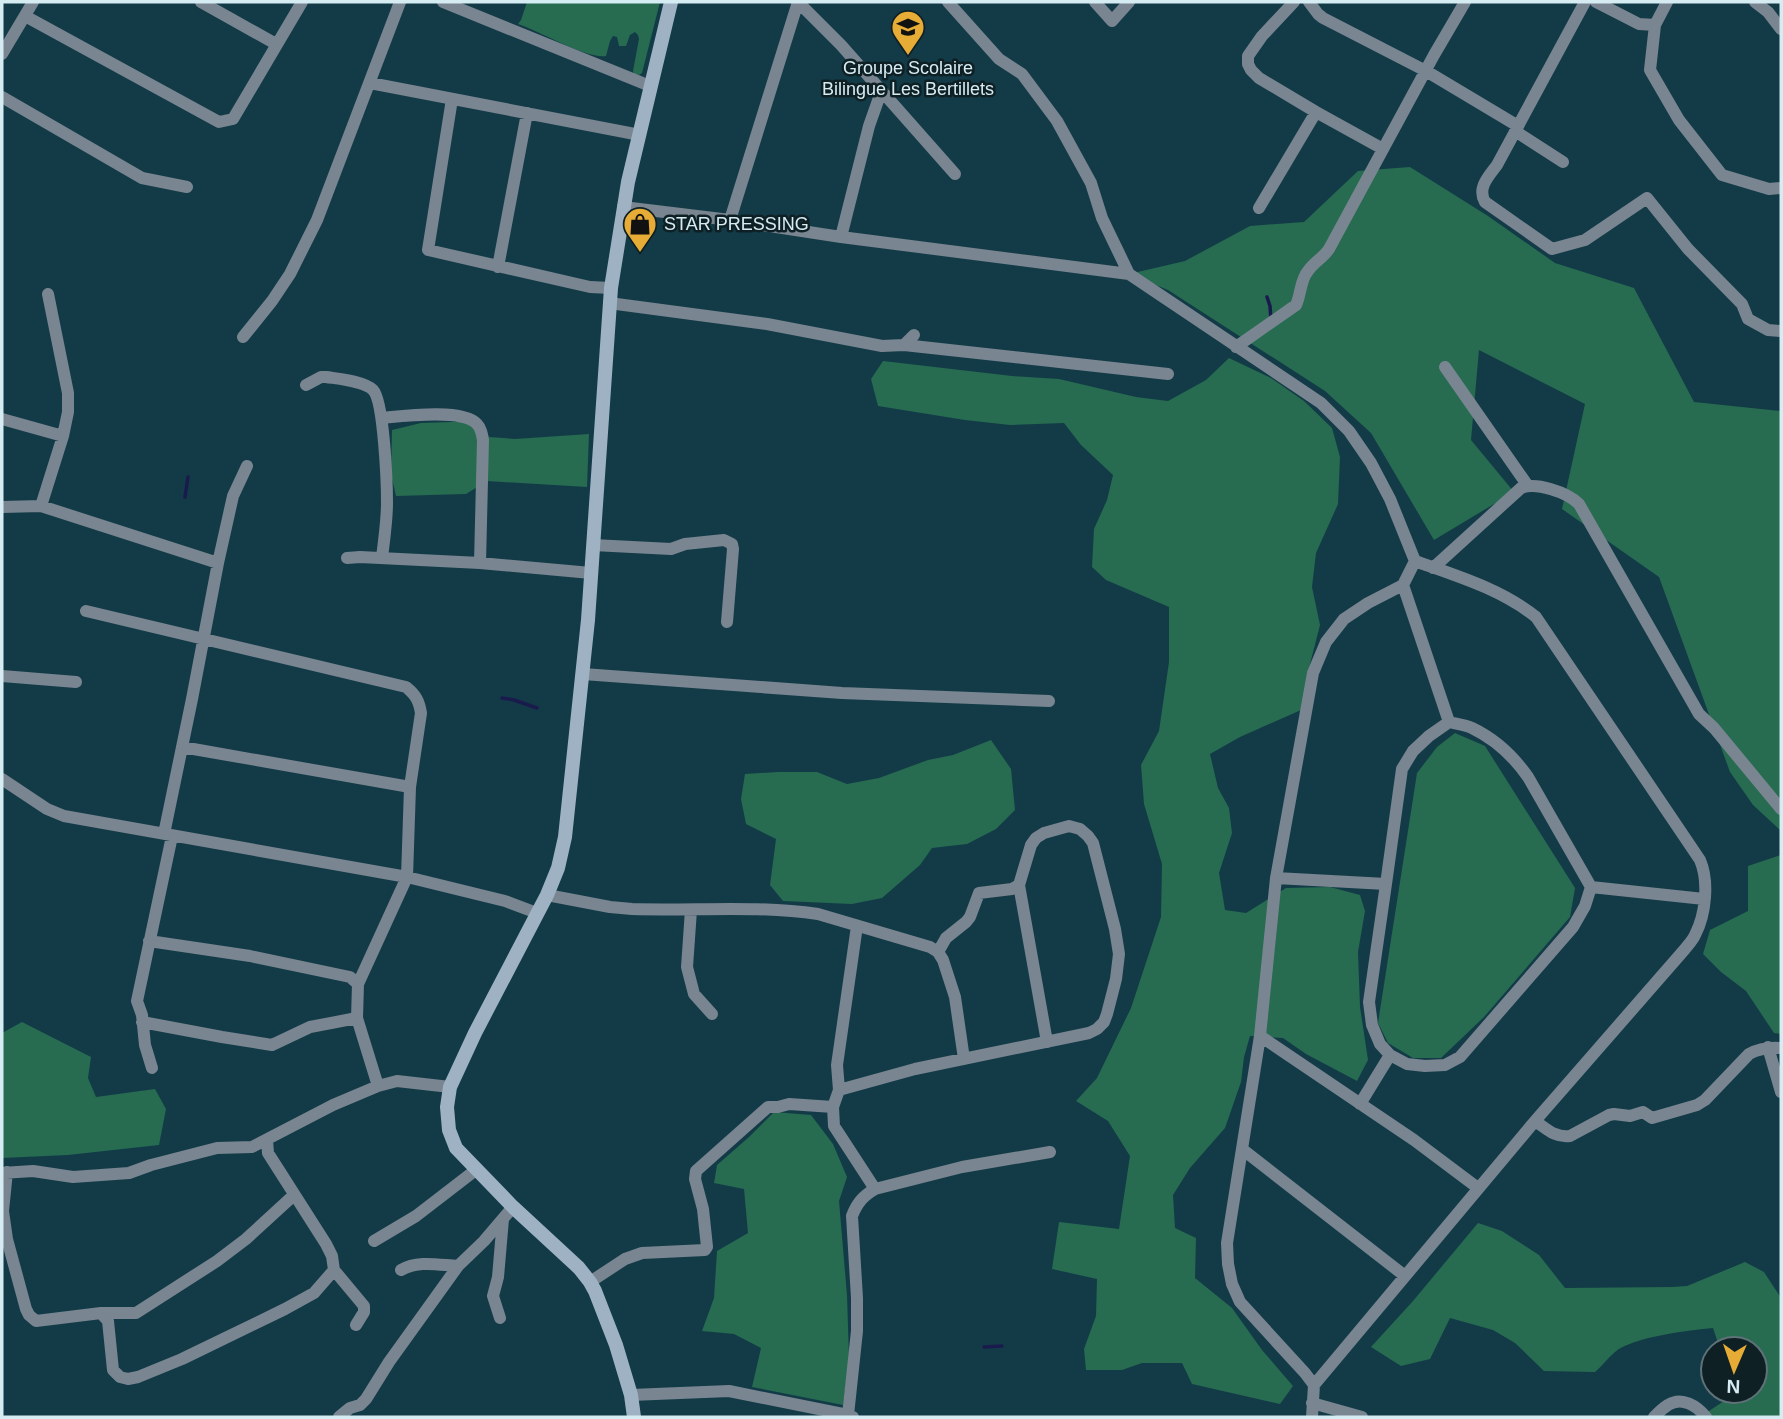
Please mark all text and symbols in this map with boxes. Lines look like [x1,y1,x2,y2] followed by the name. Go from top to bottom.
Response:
[889,8,927,57] school or university icon: Groupe Scolaire Bilingue Les Bertillets
[822,58,994,99] place label: Groupe Scolaire Bilingue Les Bertillets
[621,205,659,254] shop icon: STAR PRESSING
[664,214,809,234] place label: STAR PRESSING
[1699,1335,1769,1405] north arrow
[1726,1376,1741,1397] text: N

